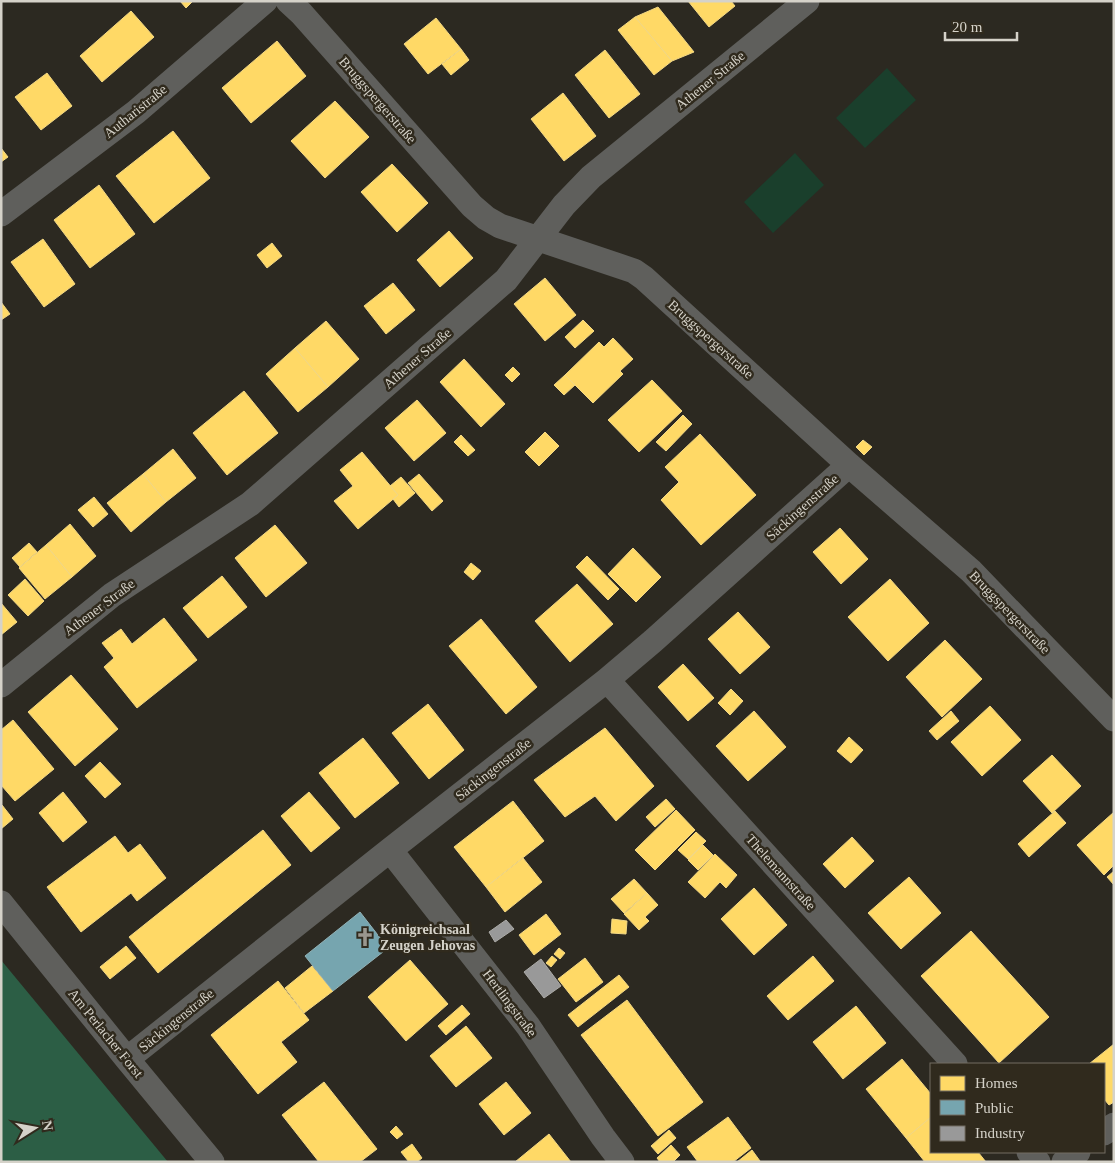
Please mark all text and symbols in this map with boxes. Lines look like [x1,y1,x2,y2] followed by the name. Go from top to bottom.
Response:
[945,10,1018,42] scale bar
[952,19,983,35] text: 20 m
[673,48,748,113] street label: Athener Straße
[336,54,419,147] street label: Bruggspergerstraße
[101,82,170,141] street label: Autharistraße
[665,297,756,382] street label: Bruggspergerstraße
[381,325,454,392] street label: Athener Straße
[763,471,841,544] street label: Säckingenstraße
[966,568,1053,657] street label: Bruggspergerstraße
[61,576,138,639] street label: Athener Straße
[453,735,534,804] street label: Säckingenstraße
[743,831,818,913] street label: Thelemannstraße
[380,922,476,953] place label: Königreichsaal Zeugen Jehovas
[354,926,376,948] church icon: Königreichsaal Zeugen Jehovas
[480,967,540,1040] street label: Hertlingstraße
[65,986,146,1081] street label: Am Perlacher Forst
[136,986,217,1055] street label: Säckingenstraße
[930,1063,1105,1153] legend
[975,1075,1018,1091] text: Homes
[975,1100,1014,1116] text: Public
[10,1103,60,1153] north arrow
[39,1119,56,1132] text: N
[975,1125,1025,1141] text: Industry

